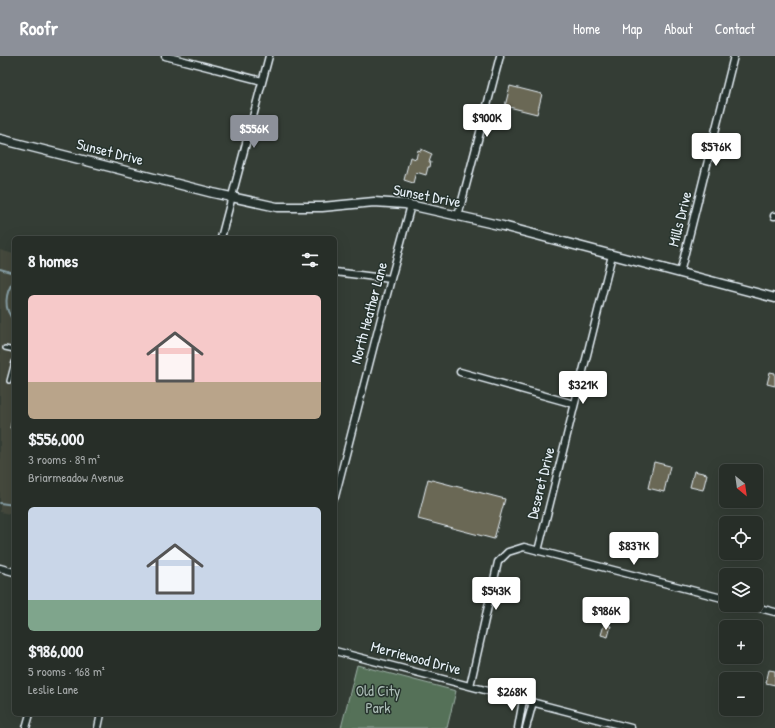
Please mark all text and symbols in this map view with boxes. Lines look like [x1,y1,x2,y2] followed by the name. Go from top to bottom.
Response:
[20,15,58,41] text: Roofr
[573,19,600,38] text: Home
[622,19,642,38] text: Map
[664,19,693,38] text: About
[715,19,755,38] text: Contact
[459,104,515,138] pin: $900K
[472,108,502,126] text: $900K
[226,115,282,149] pin: $556K
[239,119,269,137] text: $556K
[74,133,146,170] street label: Sunset Drive
[688,133,744,167] pin: $576K
[701,137,731,155] text: $576K
[392,179,463,212] street label: Sunset Drive
[663,189,697,249] street label: Mills Drive
[28,249,78,272] text: 8 homes
[299,249,321,271] icon: filters
[345,260,392,366] street label: North Heather Lane
[139,321,211,393] icon: home
[555,371,611,405] pin: $321K
[568,375,598,393] text: $321K
[28,427,84,450] text: $556,000
[521,445,560,521] street label: Deseret Drive
[28,450,100,468] text: 3 rooms · 89 m²
[719,464,763,508] north arrow
[719,464,763,716] map controls
[28,468,124,486] text: Briarmeadow Avenue
[719,516,763,560] button: locate
[606,532,662,566] pin: $837K
[139,533,211,605] icon: home
[618,536,650,554] text: $837K
[719,568,763,612] button: layers
[468,577,524,611] pin: $543K
[481,581,511,599] text: $543K
[578,597,634,631] pin: $986K
[592,601,620,619] text: $986K
[719,620,763,664] button: +
[369,635,463,680] street label: Merriewood Drive
[28,639,83,662] text: $986,000
[28,662,105,680] text: 5 rooms · 168 m²
[719,672,763,716] button: −
[484,678,540,712] pin: $268K
[28,680,79,698] text: Leslie Lane
[356,680,400,718] park label: Old City Park
[497,682,527,700] text: $268K

